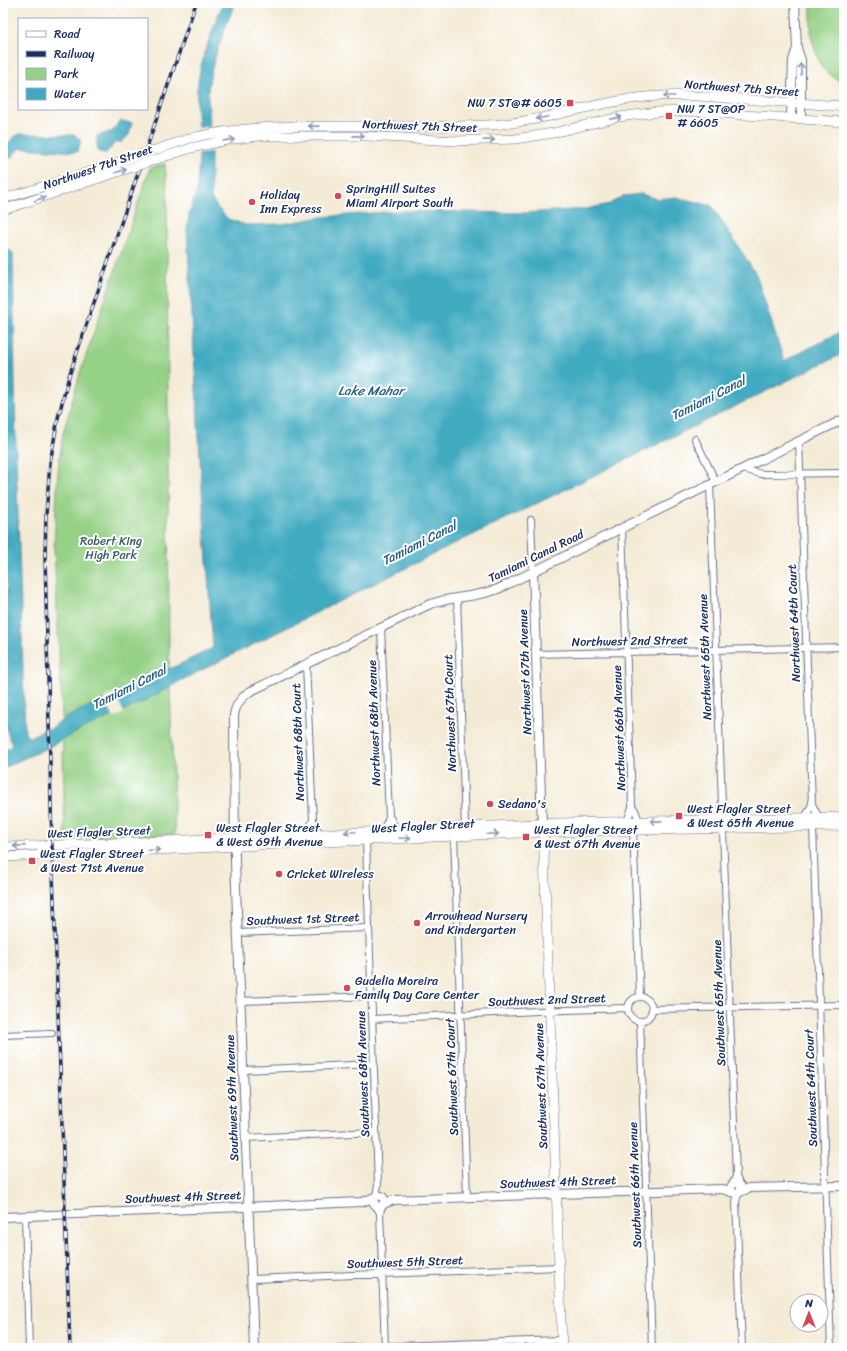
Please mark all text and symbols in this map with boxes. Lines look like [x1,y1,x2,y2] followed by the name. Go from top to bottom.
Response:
[18,18,148,110] legend
[54,23,81,45] text: Road
[54,43,95,65] text: Railway
[54,63,79,85] text: Park
[797,63,805,76] one-way arrow
[684,73,800,103] street label: Northwest 7th Street
[54,83,87,105] text: Water
[467,92,562,114] place label: NW 7 ST@# 6605
[663,92,676,100] one-way arrow
[565,98,575,108] marker: NW 7 ST@# 6605
[677,98,745,134] place label: NW 7 ST@OP # 6605
[664,111,674,121] marker: NW 7 ST@OP # 6605
[362,113,478,139] street label: Northwest 7th Street
[609,113,622,121] one-way arrow
[536,115,549,123] one-way arrow
[308,122,321,130] one-way arrow
[352,132,365,140] one-way arrow
[222,136,235,144] one-way arrow
[482,136,495,144] one-way arrow
[40,138,156,196] street label: Northwest 7th Street
[115,167,128,174] one-way arrow
[346,178,454,214] place label: SpringHill Suites Miami Airport South
[259,184,322,220] place label: Holiday Inn Express
[333,191,343,201] marker: SpringHill Suites Miami Airport South
[34,195,47,202] one-way arrow
[247,197,257,207] marker: Holiday Inn Express
[666,368,752,427] water label: Tamiami Canal
[338,379,407,402] water label: Lake Mahar
[377,513,463,572] water label: Tamiami Canal
[484,523,588,589] street label: Tamiami Canal Road
[80,530,142,566] park label: Robert King High Park
[781,564,807,682] street label: Northwest 64th Court
[692,593,718,720] street label: Northwest 65th Avenue
[512,609,538,735] street label: Northwest 67th Avenue
[572,629,688,653] street label: Northwest 2nd Street
[437,654,463,772] street label: Northwest 67th Court
[87,657,173,716] water label: Tamiami Canal
[361,660,387,786] street label: Northwest 68th Avenue
[606,665,632,791] street label: Northwest 66th Avenue
[285,683,311,801] street label: Northwest 68th Court
[498,793,546,815] place label: Sedano's
[687,798,794,834] place label: West Flagler Street & West 65th Avenue
[485,799,495,809] marker: Sedano's
[674,811,684,821] marker: West Flagler Street & West 65th Avenue
[371,812,476,840] street label: West Flagler Street
[216,817,323,853] place label: West Flagler Street & West 69th Avenue
[650,817,663,825] one-way arrow
[47,819,152,845] street label: West Flagler Street
[534,819,641,855] place label: West Flagler Street & West 67th Avenue
[344,829,357,836] one-way arrow
[203,830,213,840] marker: West Flagler Street & West 69th Avenue
[486,831,499,838] one-way arrow
[521,832,531,842] marker: West Flagler Street & West 67th Avenue
[398,835,411,842] one-way arrow
[13,843,26,850] one-way arrow
[40,843,145,879] place label: West Flagler Street & West 71st Avenue
[147,847,160,854] one-way arrow
[27,856,37,866] marker: West Flagler Street & West 71st Avenue
[287,863,374,885] place label: Cricket Wireless
[274,869,284,879] marker: Cricket Wireless
[424,905,528,941] place label: Arrowhead Nursery and Kindergarten
[246,906,360,932] street label: Southwest 1st Street
[412,918,422,928] marker: Arrowhead Nursery and Kindergarten
[706,939,732,1067] street label: Southwest 65th Avenue
[355,970,480,1006] place label: Gudelia Moreira Family Day Care Center
[342,983,352,993] marker: Gudelia Moreira Family Day Care Center
[488,987,606,1013] street label: Southwest 2nd Street
[350,1010,376,1137] street label: Southwest 68th Avenue
[439,1017,465,1136] street label: Southwest 67th Court
[528,1023,554,1149] street label: Southwest 67th Avenue
[798,1028,824,1147] street label: Southwest 64th Court
[219,1034,245,1162] street label: Southwest 69th Avenue
[622,1122,648,1248] street label: Southwest 66th Avenue
[499,1169,617,1195] street label: Southwest 4th Street
[124,1184,242,1210] street label: Southwest 4th Street
[346,1249,464,1275] street label: Southwest 5th Street
[789,1293,829,1333] north arrow
[804,1294,813,1313] text: N

